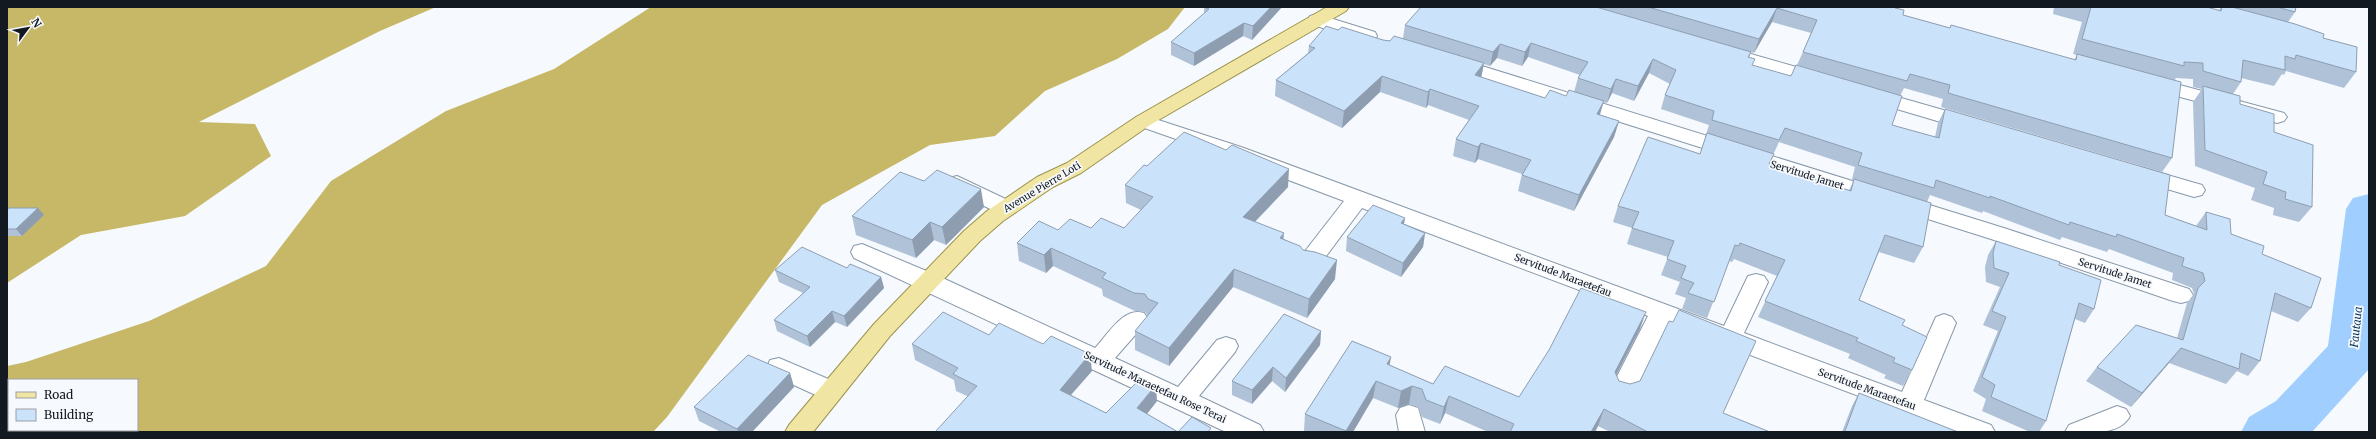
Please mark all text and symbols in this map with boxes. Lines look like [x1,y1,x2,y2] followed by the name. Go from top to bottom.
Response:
[8,8,48,48] north arrow
[28,15,45,30] text: N
[1769,158,1846,192] street label: Servitude Jamet
[1000,159,1083,216] street label: Avenue Pierre Loti
[1512,250,1614,300] street label: Servitude Maraetefau
[2077,255,2153,291] street label: Servitude Jamet
[2347,306,2365,349] water label: Fautaua
[1082,348,1228,426] street label: Servitude Maraetefau Rose Terai
[1816,365,1918,413] street label: Servitude Maraetefau
[8,379,138,431] legend
[44,387,73,402] text: Road
[44,407,94,422] text: Building

